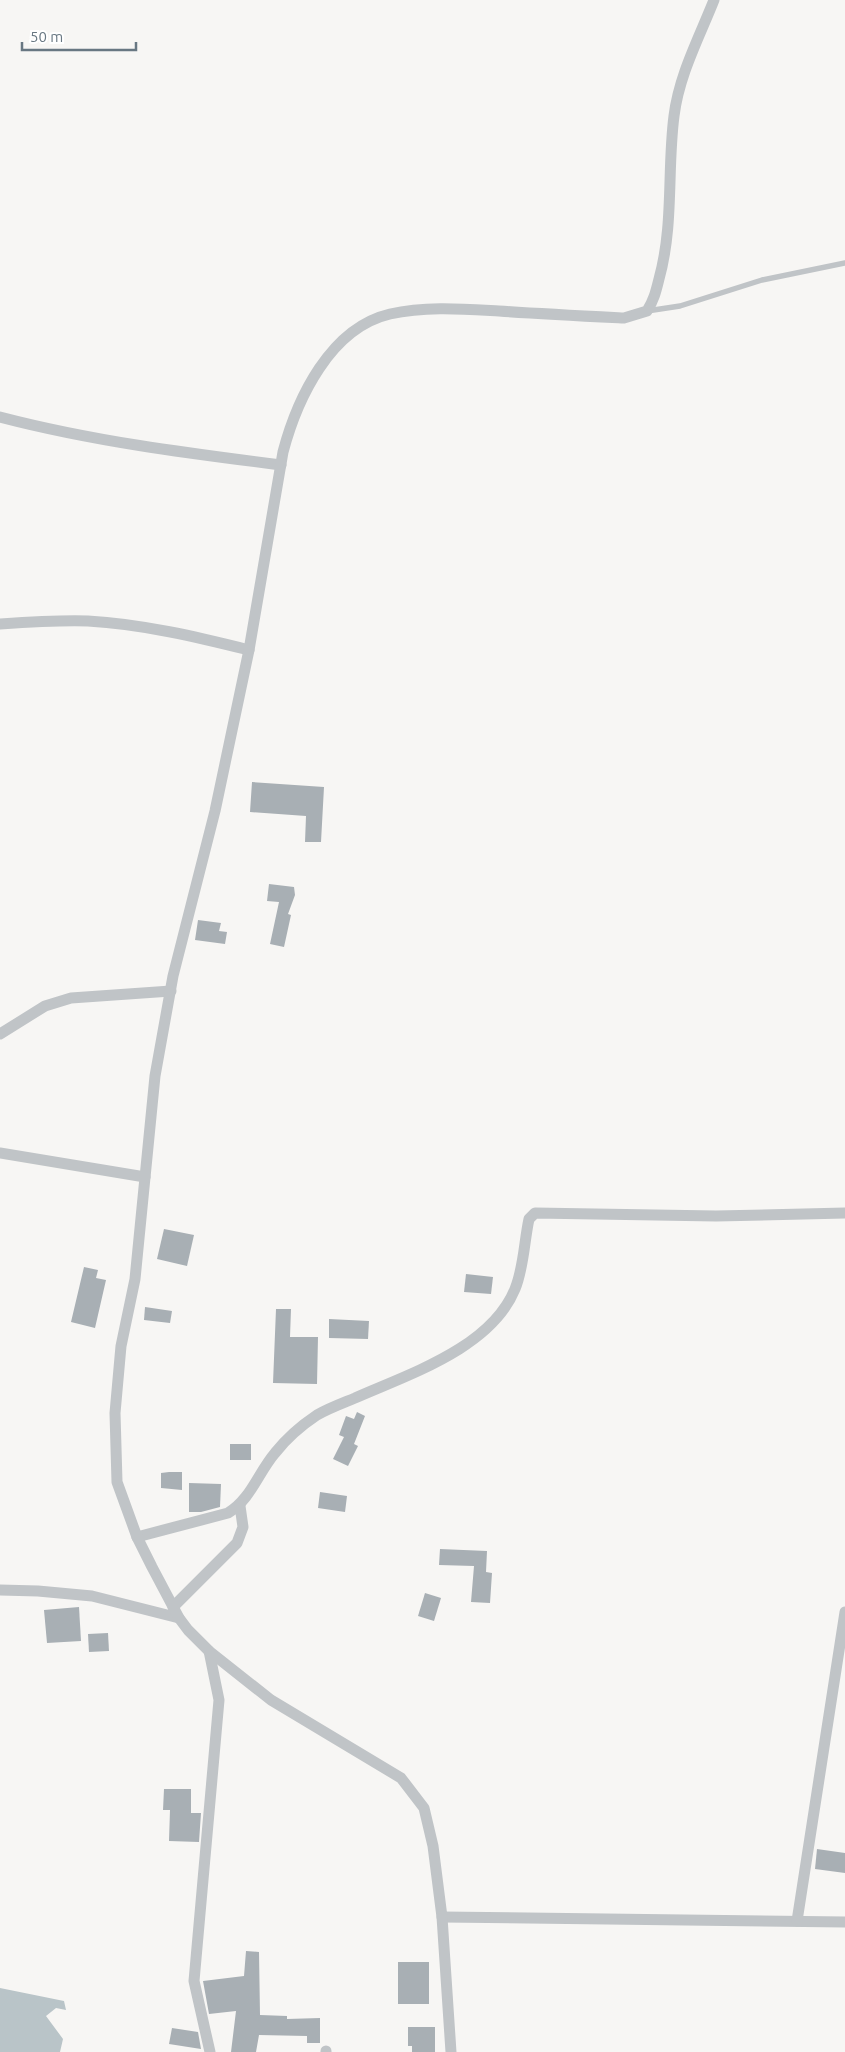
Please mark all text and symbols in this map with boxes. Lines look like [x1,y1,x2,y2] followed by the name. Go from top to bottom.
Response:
[22,20,136,52] scale bar
[30,28,63,45] text: 50 m

